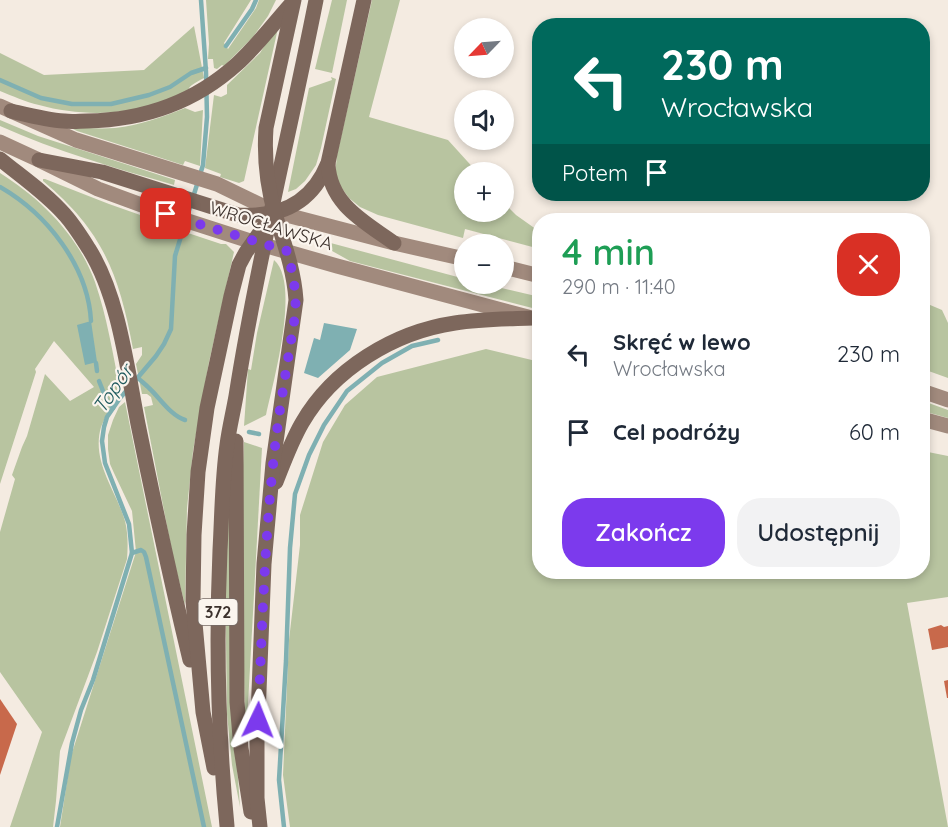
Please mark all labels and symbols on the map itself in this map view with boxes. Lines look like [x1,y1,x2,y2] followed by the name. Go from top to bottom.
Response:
[454,18,514,78] north arrow
[140,188,191,239] pin
[207,196,336,255] street label: WROCŁAWSKA
[87,358,140,418] water label: Topór
[198,599,238,625] road number: 372
[226,688,290,752] position arrow

